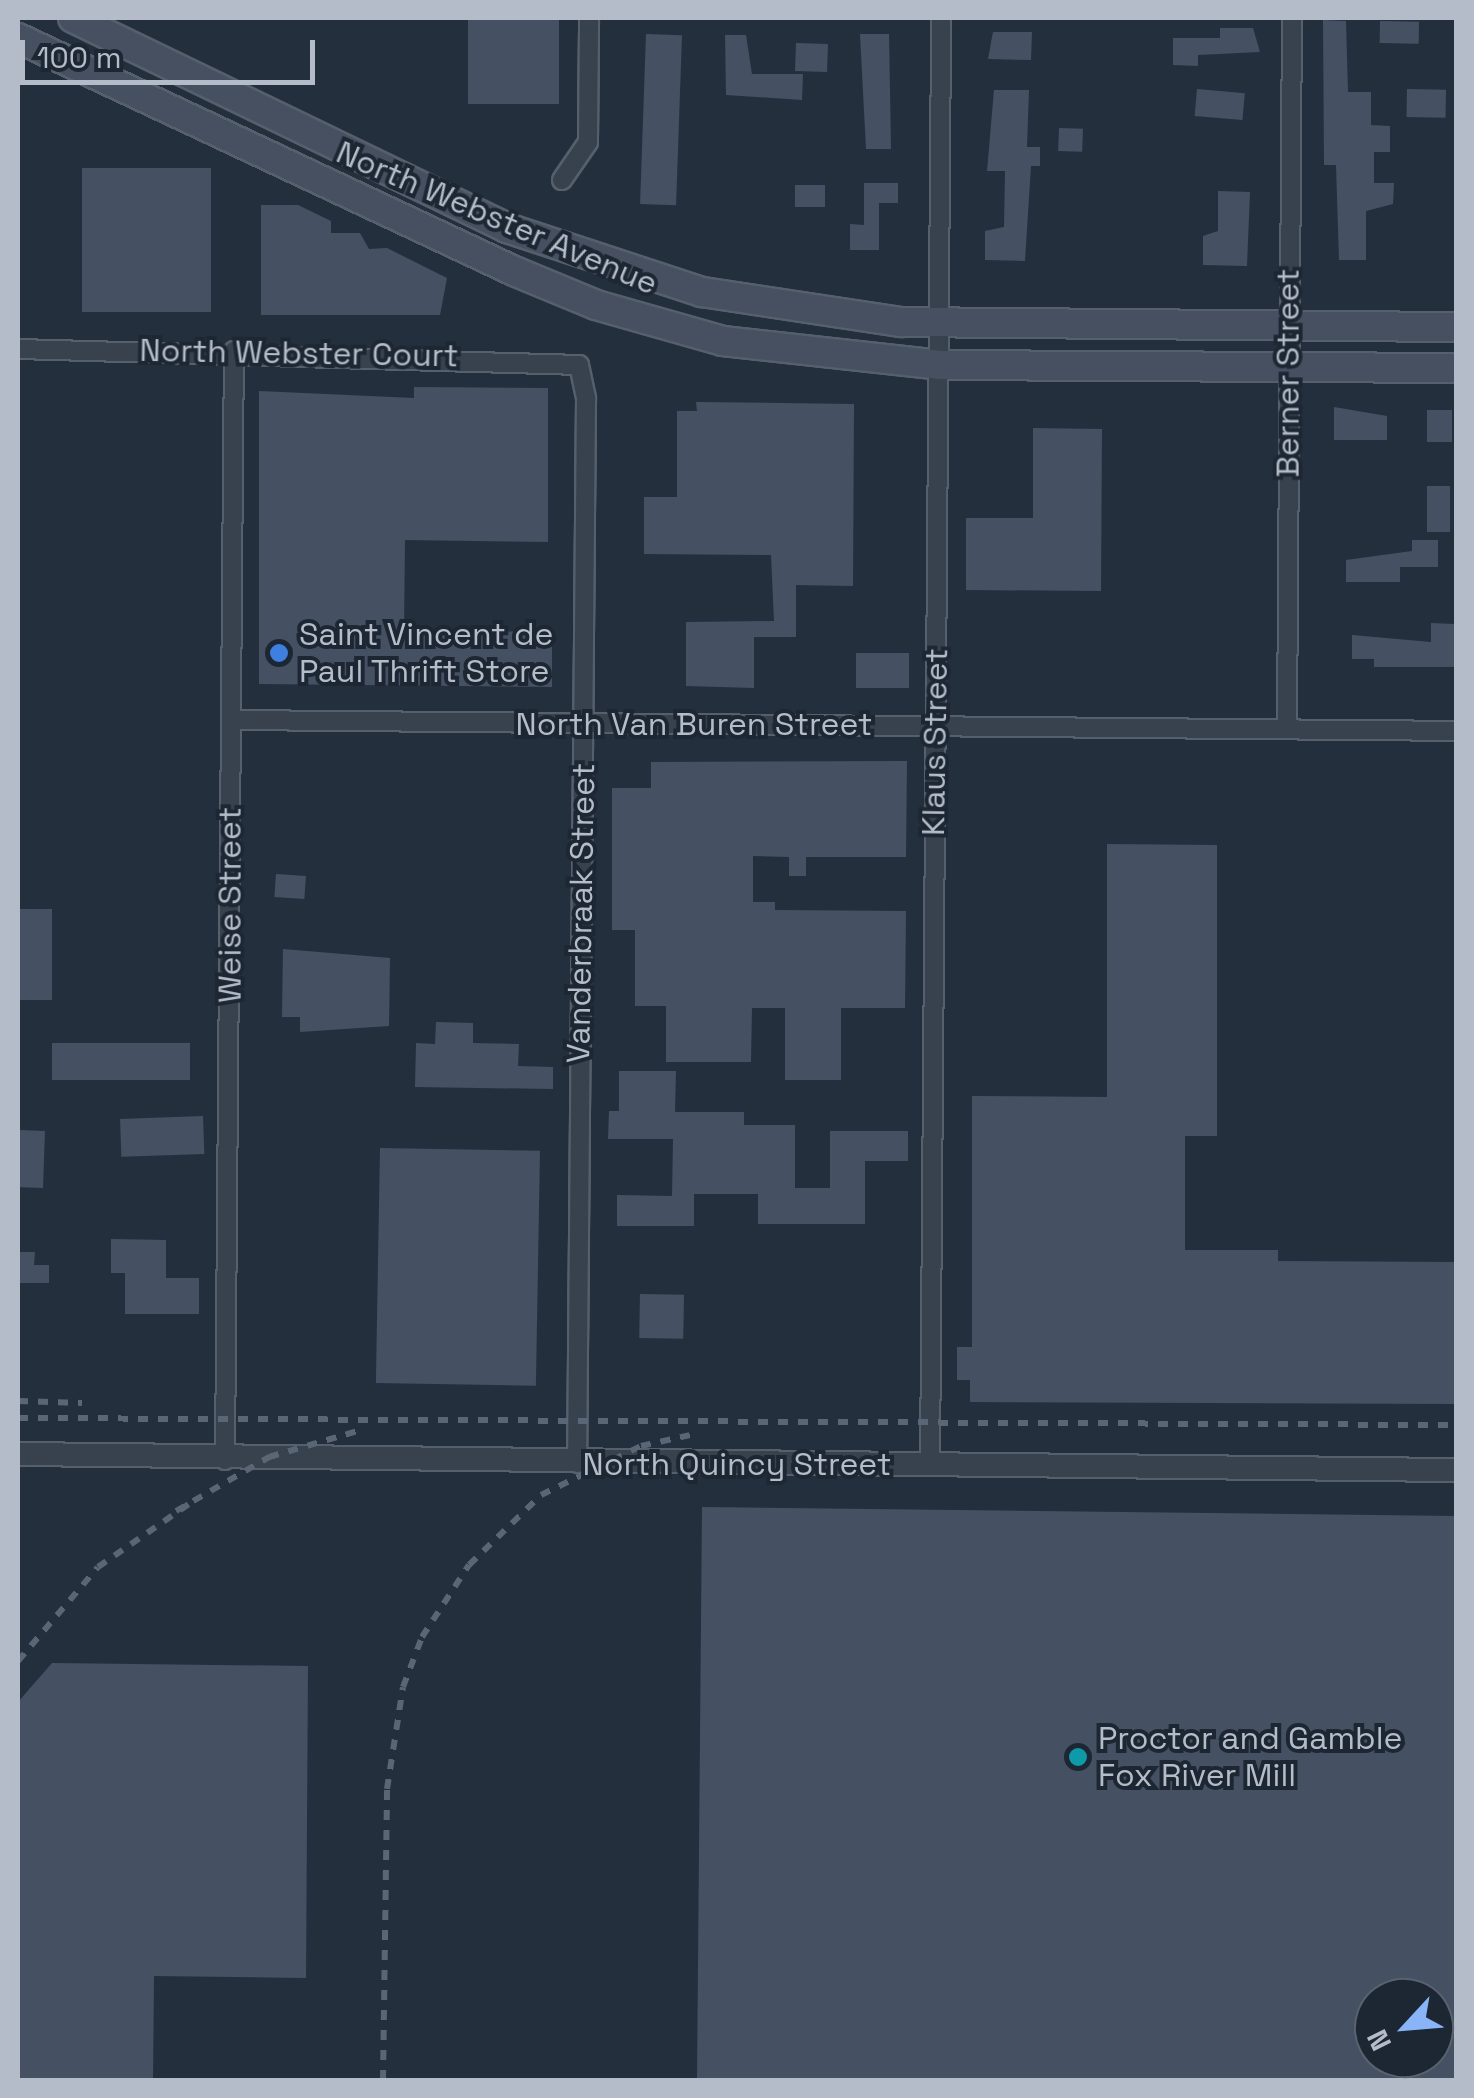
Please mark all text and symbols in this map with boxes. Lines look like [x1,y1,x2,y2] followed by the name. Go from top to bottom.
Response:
[25,20,320,82] scale bar
[37,38,122,77] text: 100 m
[330,133,664,303] street label: North Webster Avenue
[1269,269,1307,477] street label: Berner Street
[139,331,459,375] street label: North Webster Court
[299,616,554,691] place label: Saint Vincent de Paul Thrift Store
[268,642,290,664] marker: Saint Vincent de Paul Thrift Store
[914,648,956,836] street label: Klaus Street
[515,705,873,743] street label: North Van Buren Street
[559,762,603,1064] street label: Vanderbraak Street
[211,807,249,1003] street label: Weise Street
[583,1445,891,1483] street label: North Quincy Street
[1098,1720,1402,1795] place label: Proctor and Gamble Fox River Mill
[1067,1746,1089,1768] marker: Proctor and Gamble Fox River Mill
[1354,1978,1454,2078] north arrow
[1359,2024,1399,2057] text: N

